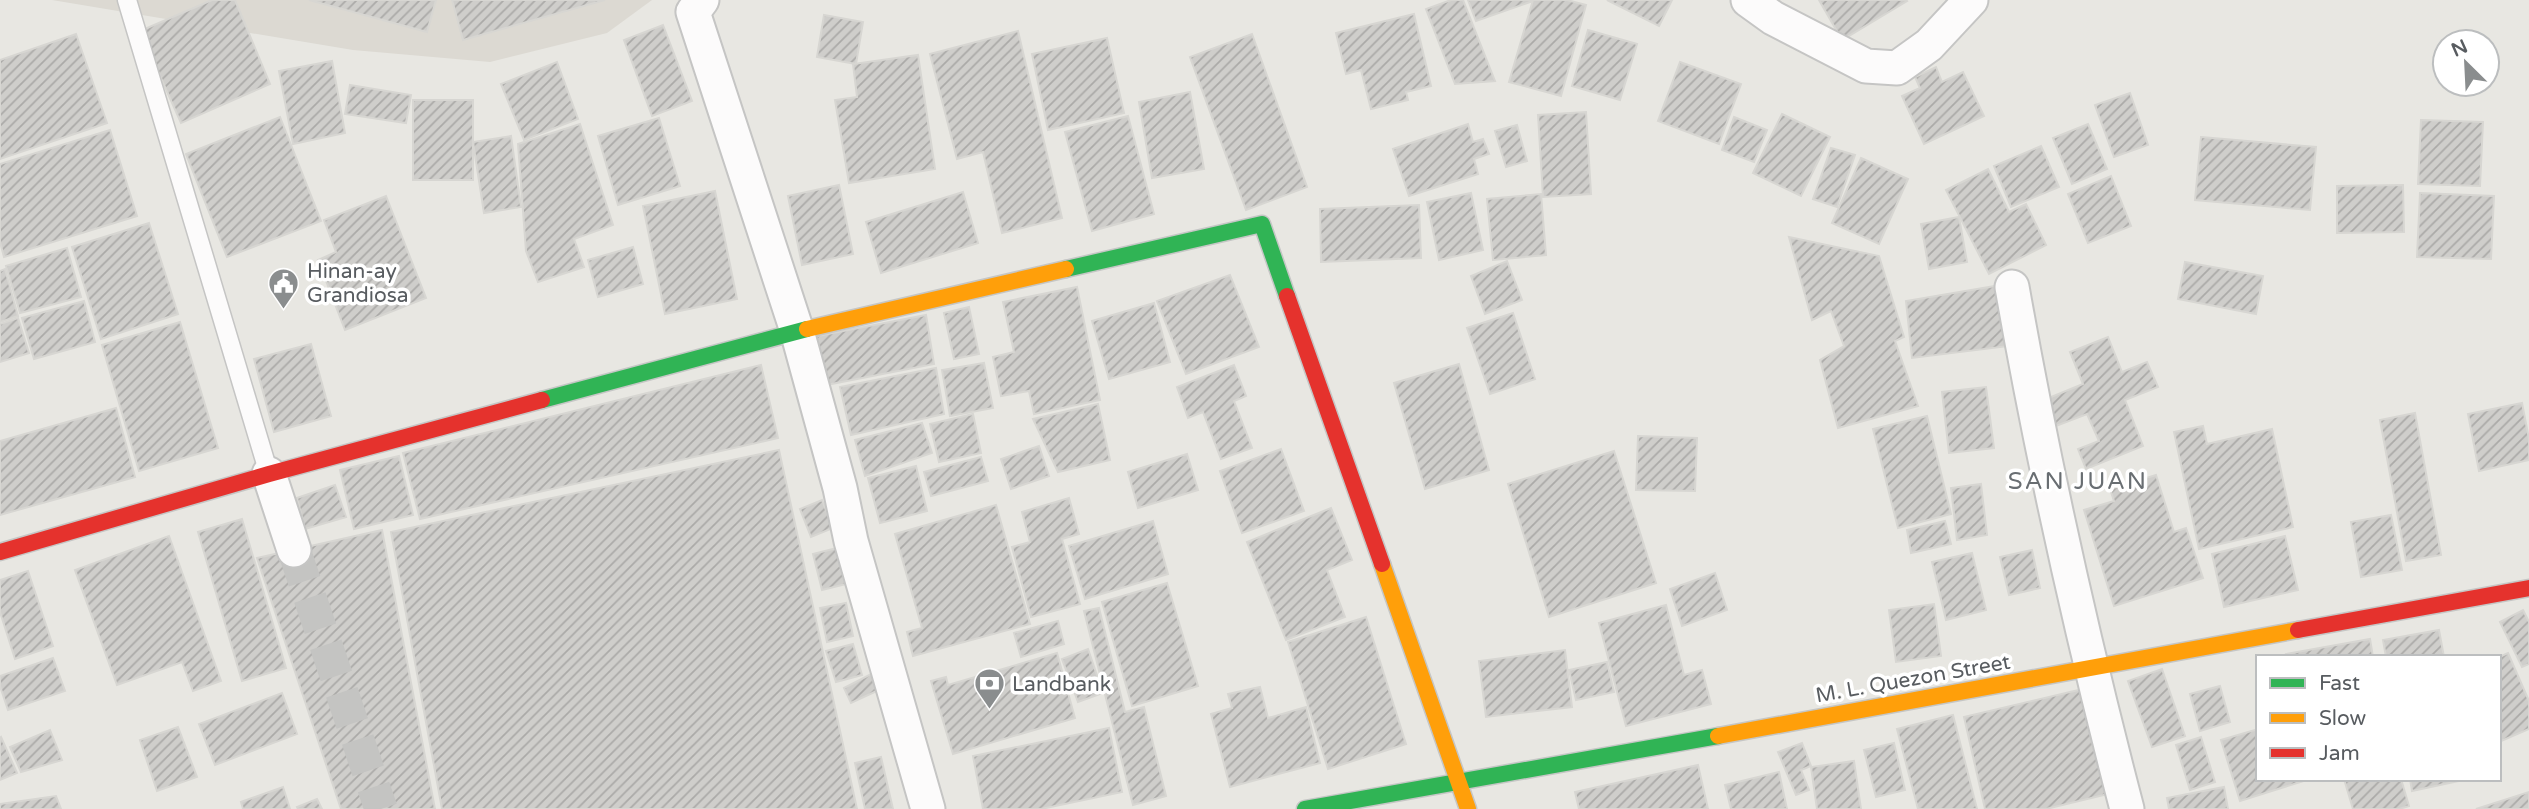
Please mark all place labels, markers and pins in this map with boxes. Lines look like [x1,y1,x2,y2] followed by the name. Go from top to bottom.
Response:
[307,259,409,308] place label: Hinan-ay Grandiosa
[267,266,301,310] public building icon: Hinan-ay Grandiosa
[972,667,1006,711] bank icon: Landbank
[1012,672,1111,697] place label: Landbank

